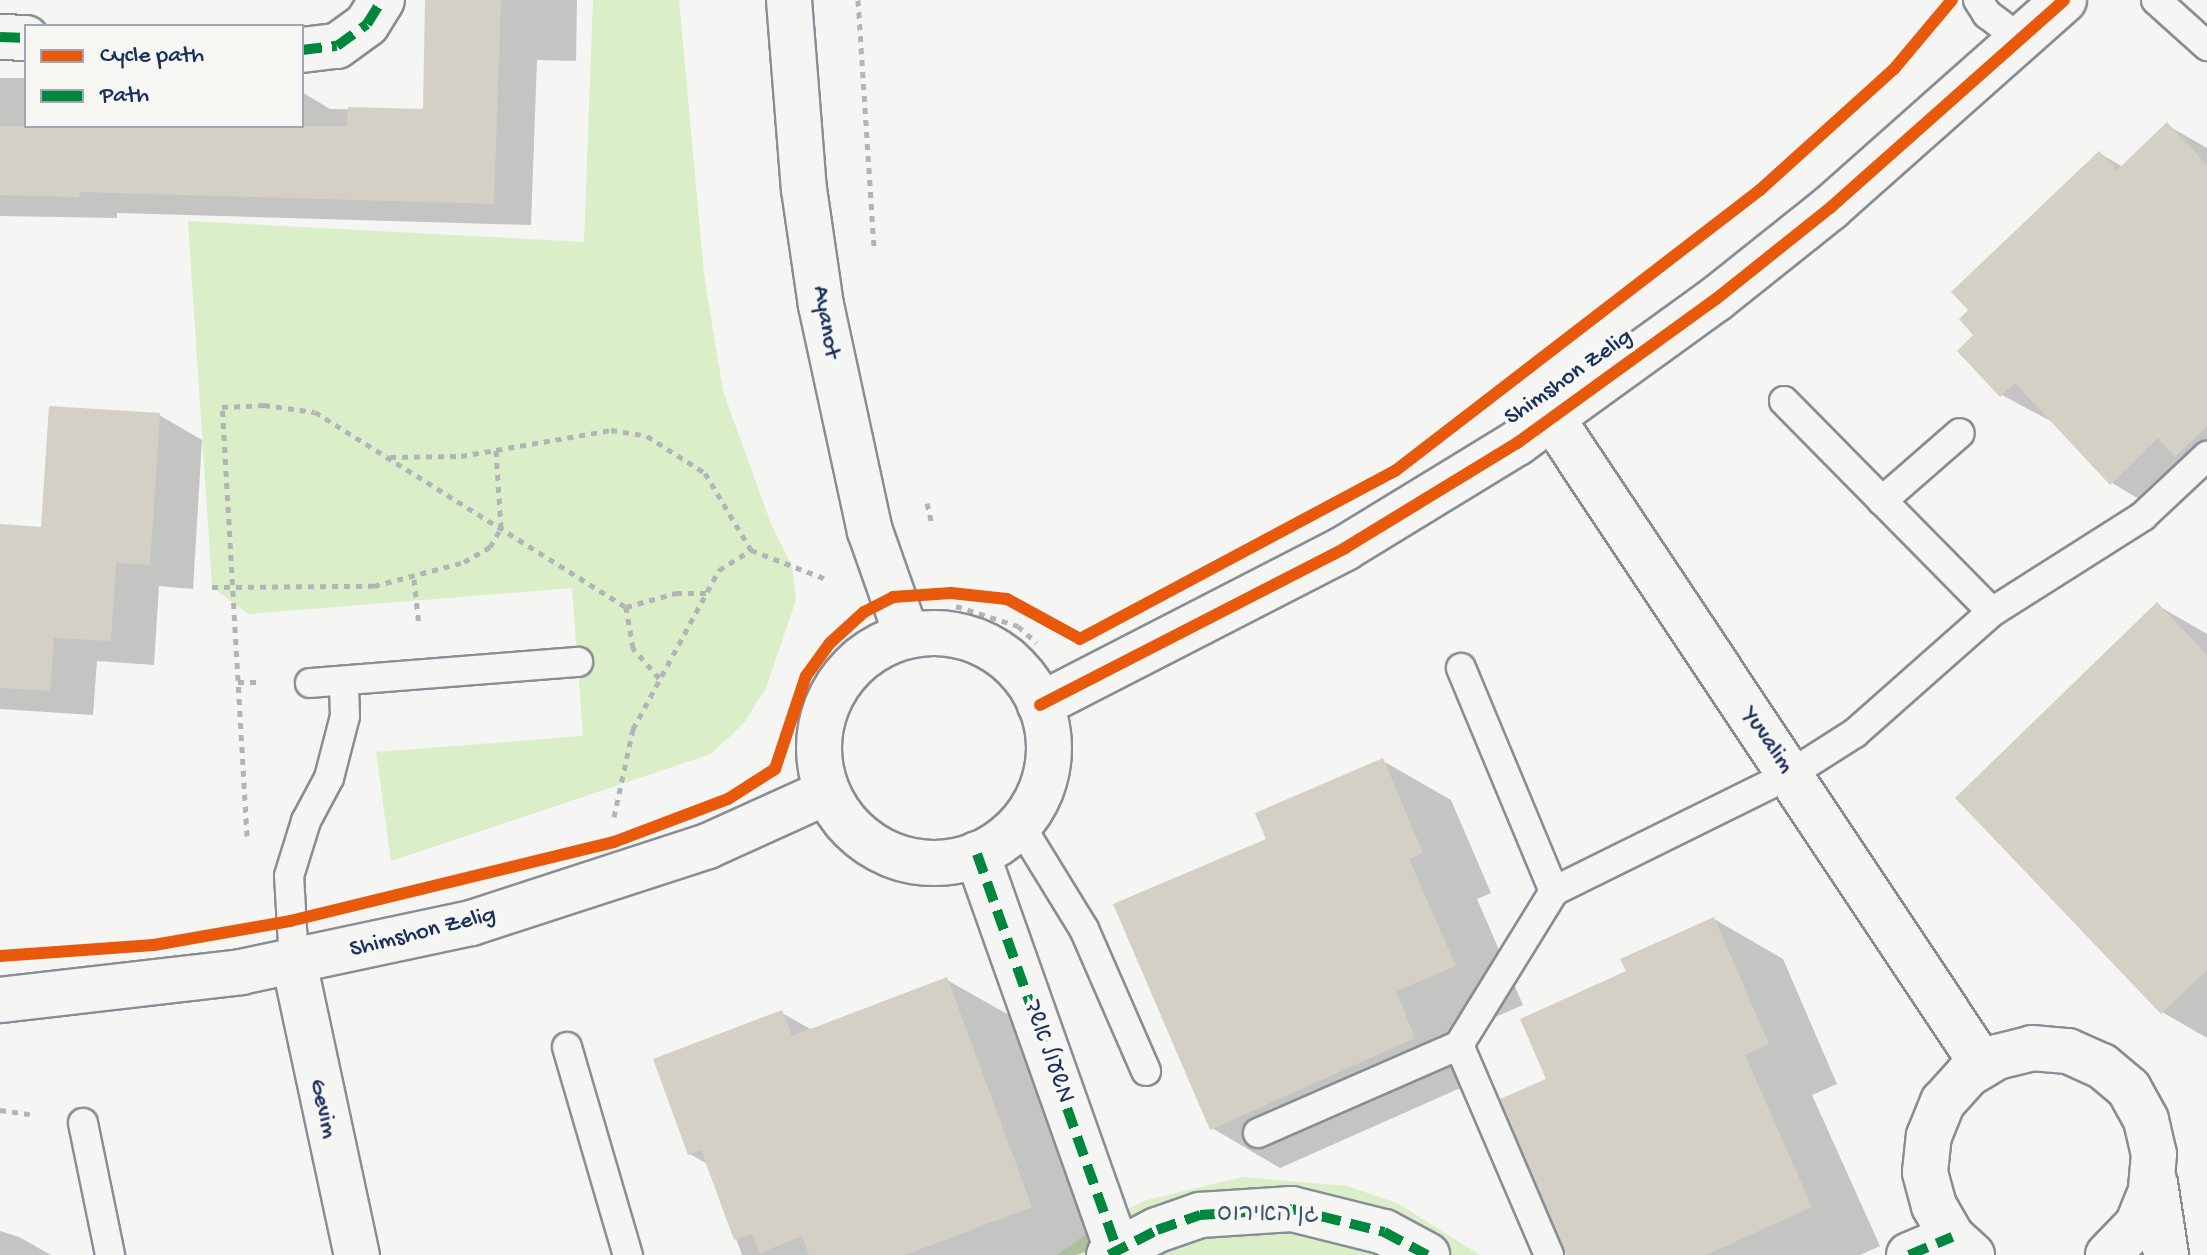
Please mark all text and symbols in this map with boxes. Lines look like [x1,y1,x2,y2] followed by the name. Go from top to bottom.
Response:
[24,24,304,128] legend
[100,42,204,71] text: Cycle path
[100,82,149,111] text: Path
[804,284,846,360] street label: Ayanot
[1499,323,1639,433] street label: Shimshon Zelig
[1734,702,1800,780] street label: Yuvalim
[347,901,499,965] street label: Shimshon Zelig
[1015,996,1079,1108] street label: משעול אשד
[301,1076,343,1142] street label: Gevim
[1217,1202,1319,1230] park label: גן האירוס

